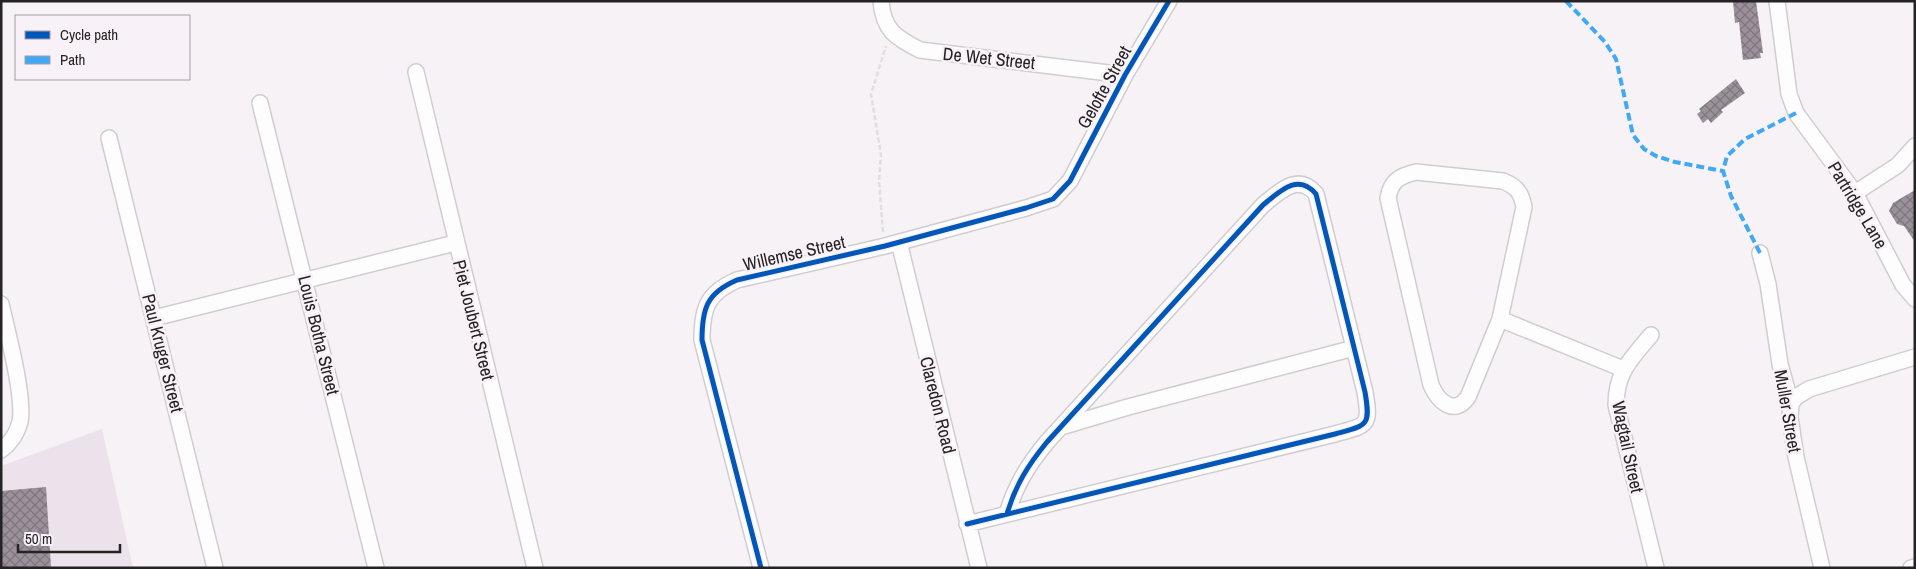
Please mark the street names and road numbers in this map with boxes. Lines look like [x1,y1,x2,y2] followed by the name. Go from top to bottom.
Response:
[942,41,1036,75] street label: De Wet Street
[1071,41,1137,133] street label: Gelofte Street
[1822,157,1894,253] street label: Partridge Lane
[740,229,848,277] street label: Willemse Street
[447,257,501,383] street label: Piet Joubert Street
[292,273,346,397] street label: Louis Botha Street
[136,291,190,415] street label: Paul Kruger Street
[914,354,962,456] street label: Claredon Road
[1768,368,1808,454] street label: Muller Street
[1606,399,1650,495] street label: Wagtail Street

